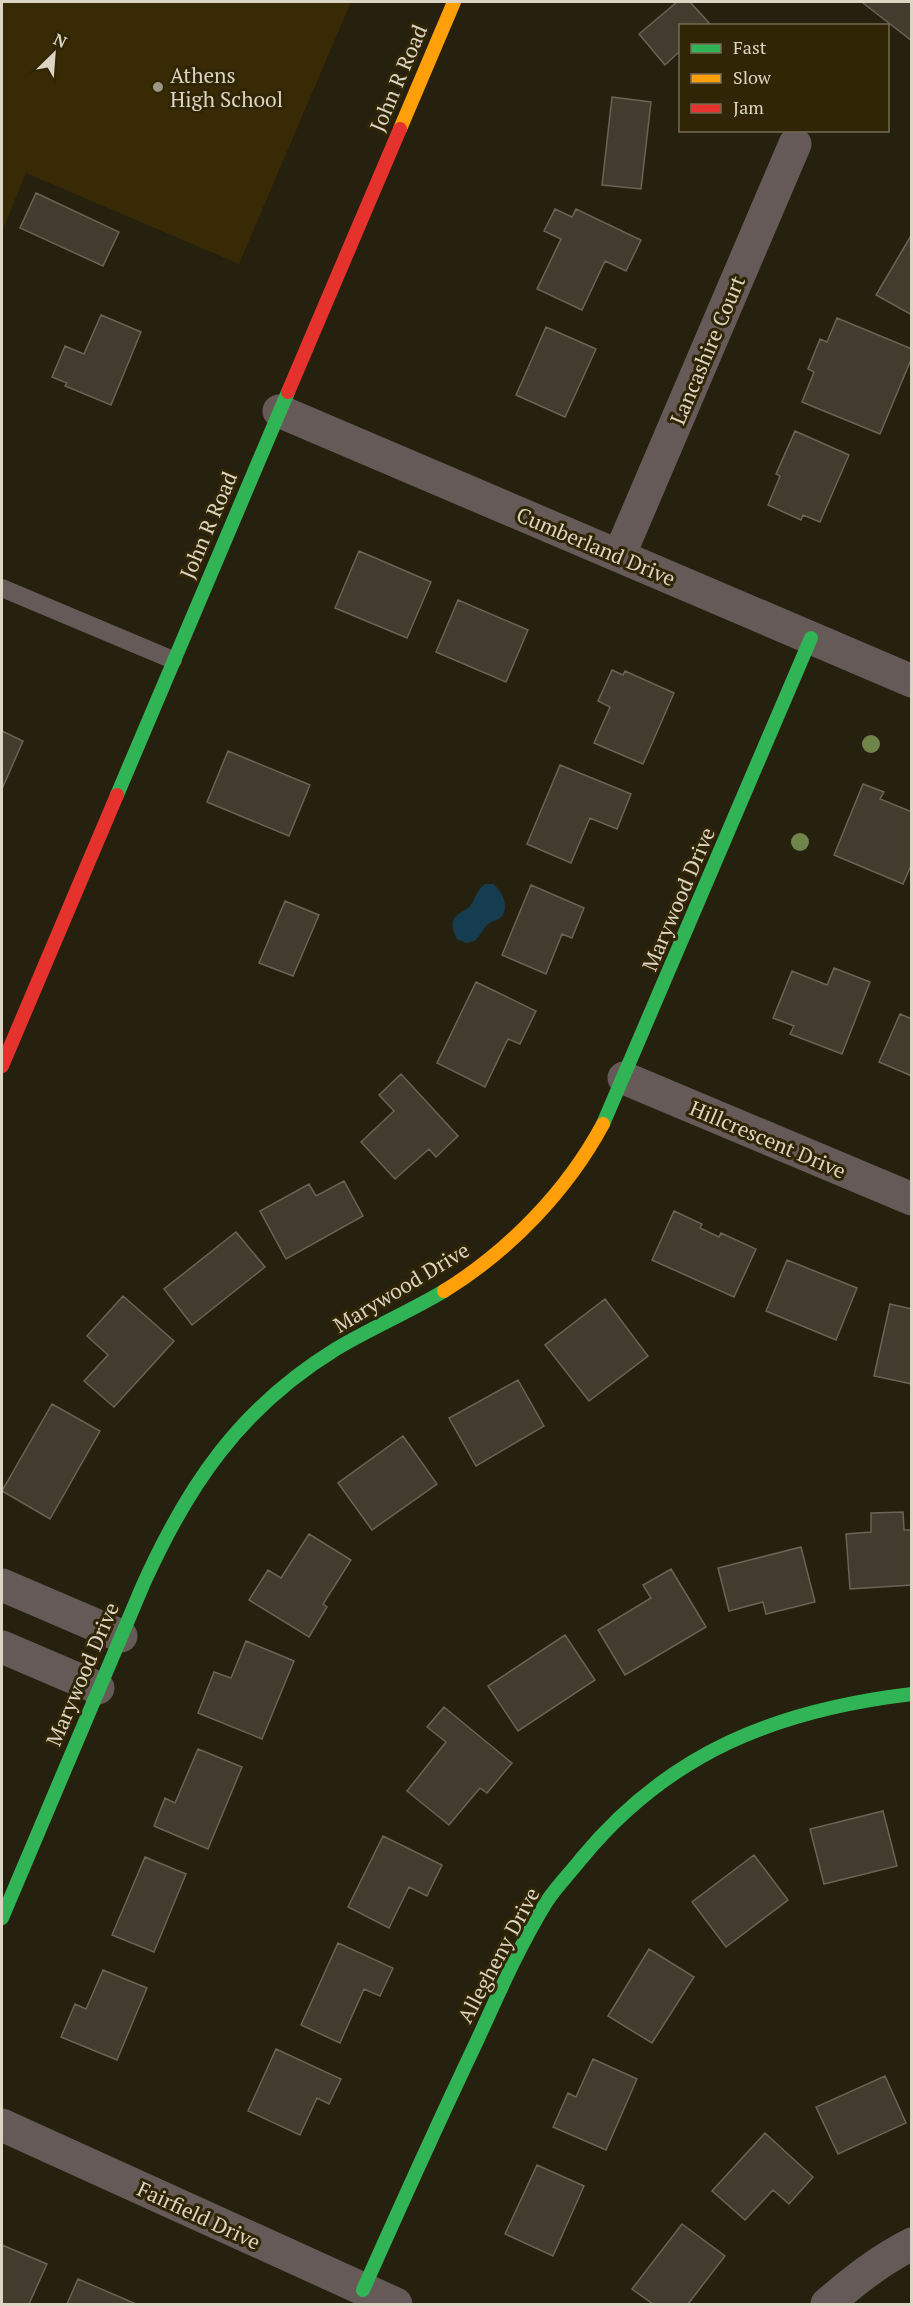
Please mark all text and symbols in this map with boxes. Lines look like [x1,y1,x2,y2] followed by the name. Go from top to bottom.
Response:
[363,20,433,136] street label: John R Road
[24,24,84,84] north arrow
[679,24,889,132] legend
[50,28,70,53] text: N
[733,35,767,59] text: Fast
[170,61,283,113] place label: Athens High School
[733,65,772,89] text: Slow
[151,80,165,94] marker: Athens High School
[733,95,764,119] text: Jam
[663,271,751,429] street label: Lancashire Court
[173,467,243,583] street label: John R Road
[512,500,680,592] street label: Cumberland Drive
[635,823,721,975] street label: Marywood Drive
[686,1093,850,1185] street label: Hillcrescent Drive
[328,1235,474,1339] street label: Marywood Drive
[39,1598,125,1750] street label: Marywood Drive
[450,1882,546,2028] street label: Allegheny Drive
[133,2174,265,2256] street label: Fairfield Drive

